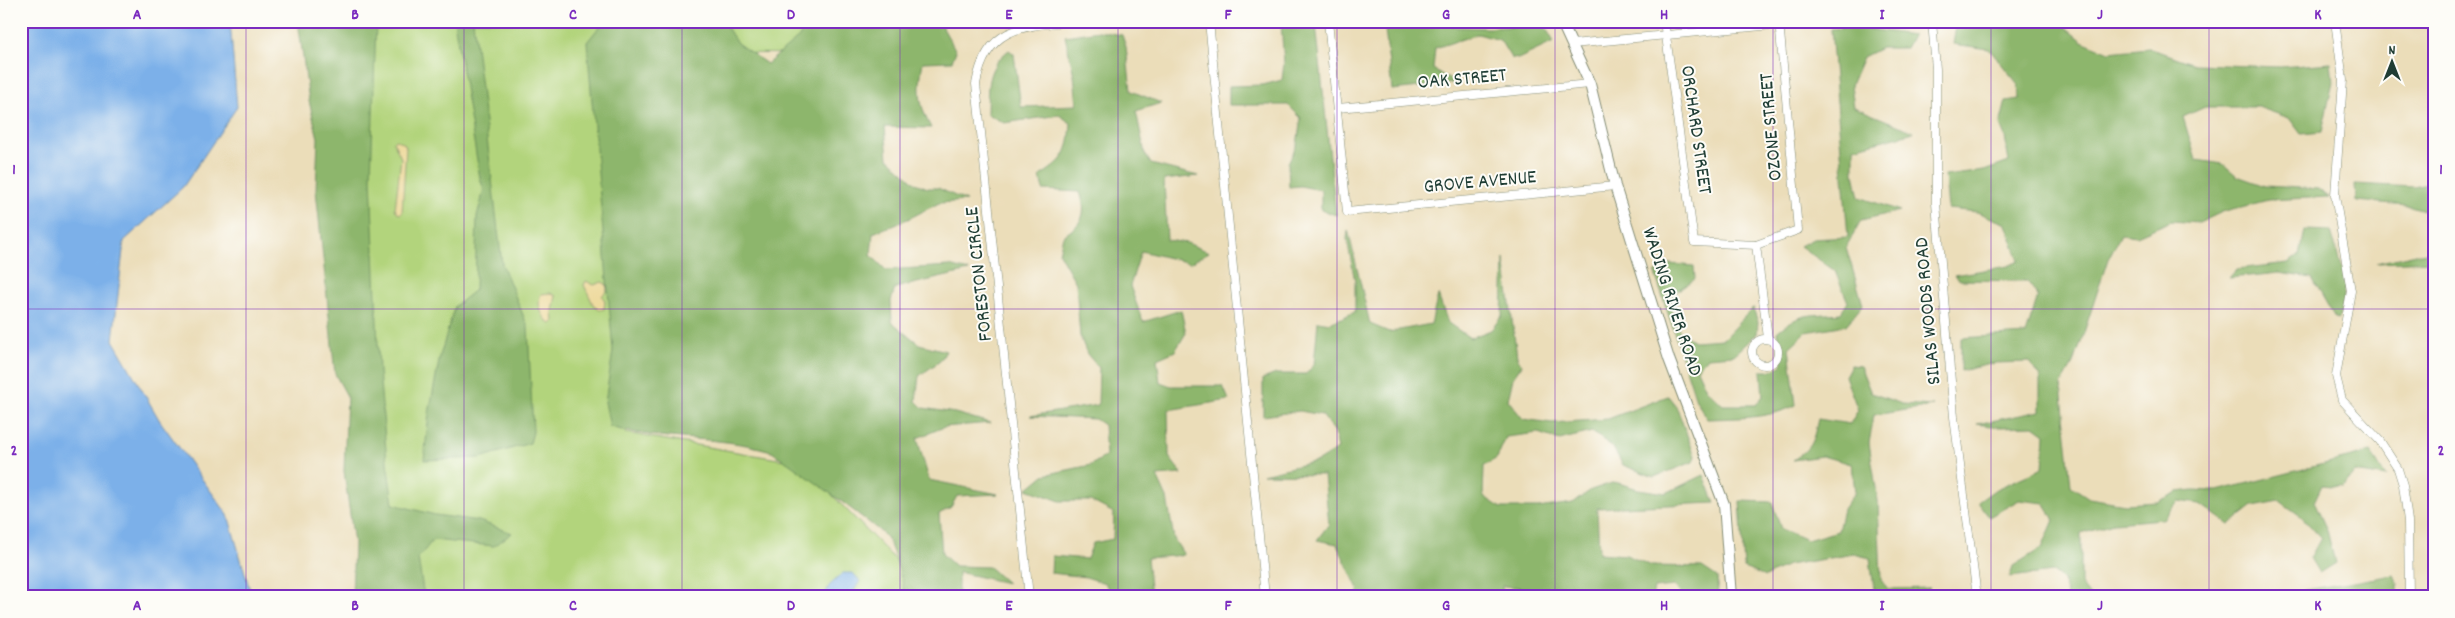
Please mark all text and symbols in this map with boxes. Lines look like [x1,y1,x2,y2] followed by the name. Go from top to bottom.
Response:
[133,4,142,27] text: A
[351,4,359,27] text: B
[569,4,577,27] text: C
[787,4,796,27] text: D
[1005,4,1013,27] text: E
[1224,4,1232,27] text: F
[1442,4,1450,27] text: G
[1660,4,1668,27] text: H
[1880,4,1886,27] text: I
[2097,4,2103,27] text: J
[2314,4,2322,27] text: K
[2368,38,2418,88] north arrow
[2389,41,2396,61] text: N
[1416,62,1508,98] street label: OAK STREET
[1672,64,1718,196] street label: ORCHARD STREET
[1753,72,1791,182] street label: OZONE STREET
[12,159,16,182] text: 1
[2439,159,2443,182] text: 1
[1423,164,1537,202] street label: GROVE AVENUE
[959,205,1001,343] street label: FORESTON CIRCLE
[1634,224,1708,380] street label: WADING RIVER ROAD
[1909,236,1949,386] street label: SILAS WOODS ROAD
[11,440,18,463] text: 2
[2438,440,2445,463] text: 2
[133,595,142,618] text: A
[351,595,359,618] text: B
[569,595,577,618] text: C
[787,595,796,618] text: D
[1005,595,1013,618] text: E
[1224,595,1232,618] text: F
[1442,595,1450,618] text: G
[1660,595,1668,618] text: H
[1880,595,1886,618] text: I
[2097,595,2103,618] text: J
[2314,595,2322,618] text: K

